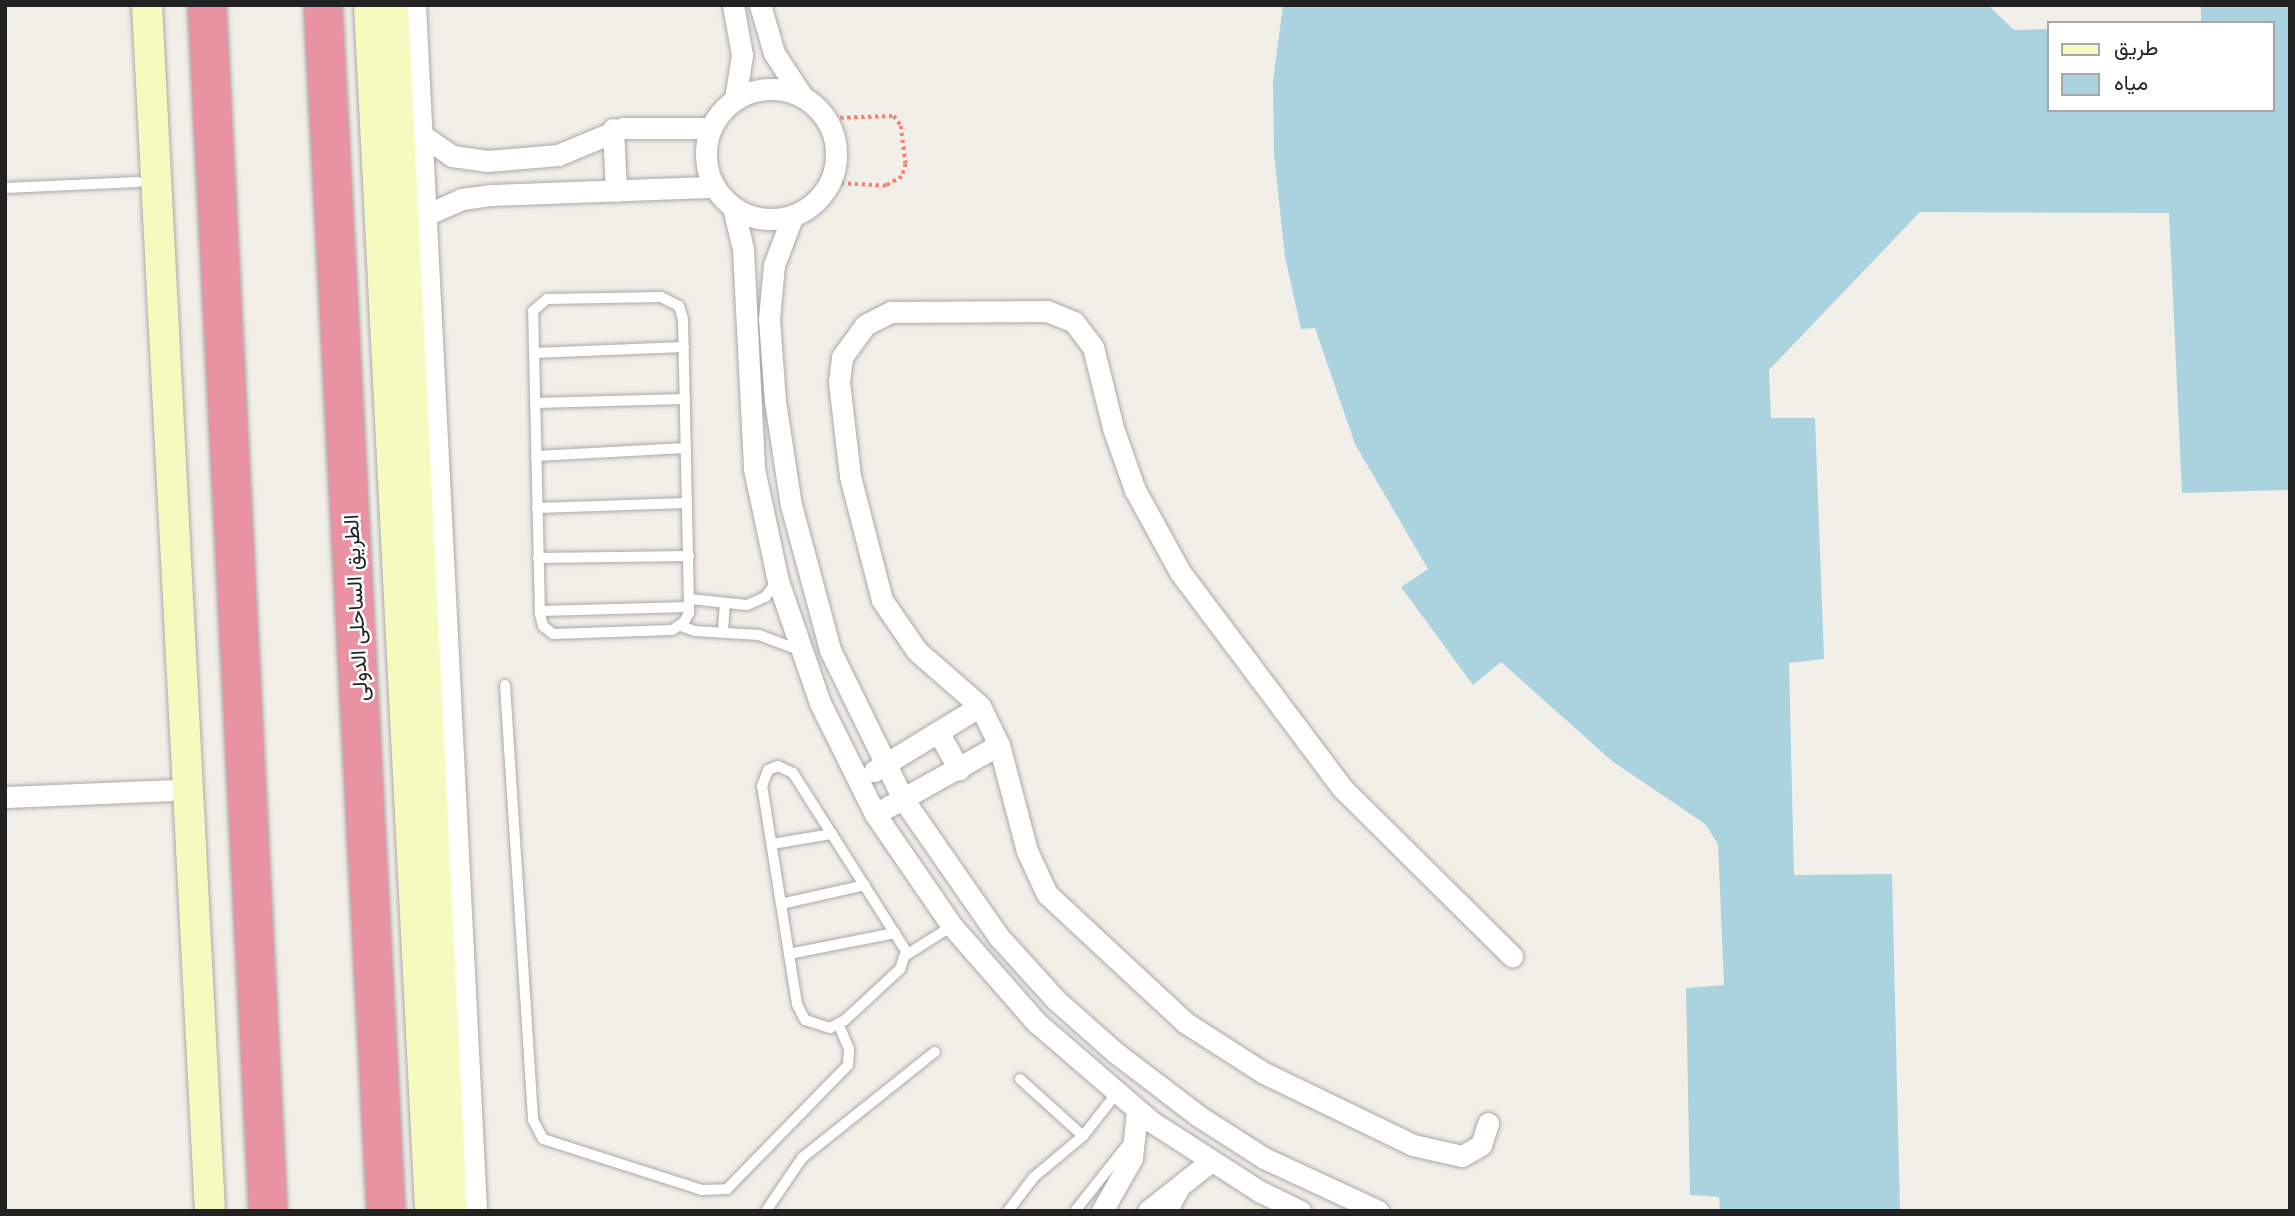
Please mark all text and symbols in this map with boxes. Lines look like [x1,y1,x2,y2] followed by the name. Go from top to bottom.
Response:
[2046,21,2274,112] legend
[2114,34,2159,60] text: طريق
[2114,69,2148,95] text: مياه
[338,514,372,702] street label: الطريق الساحلى الدولى

